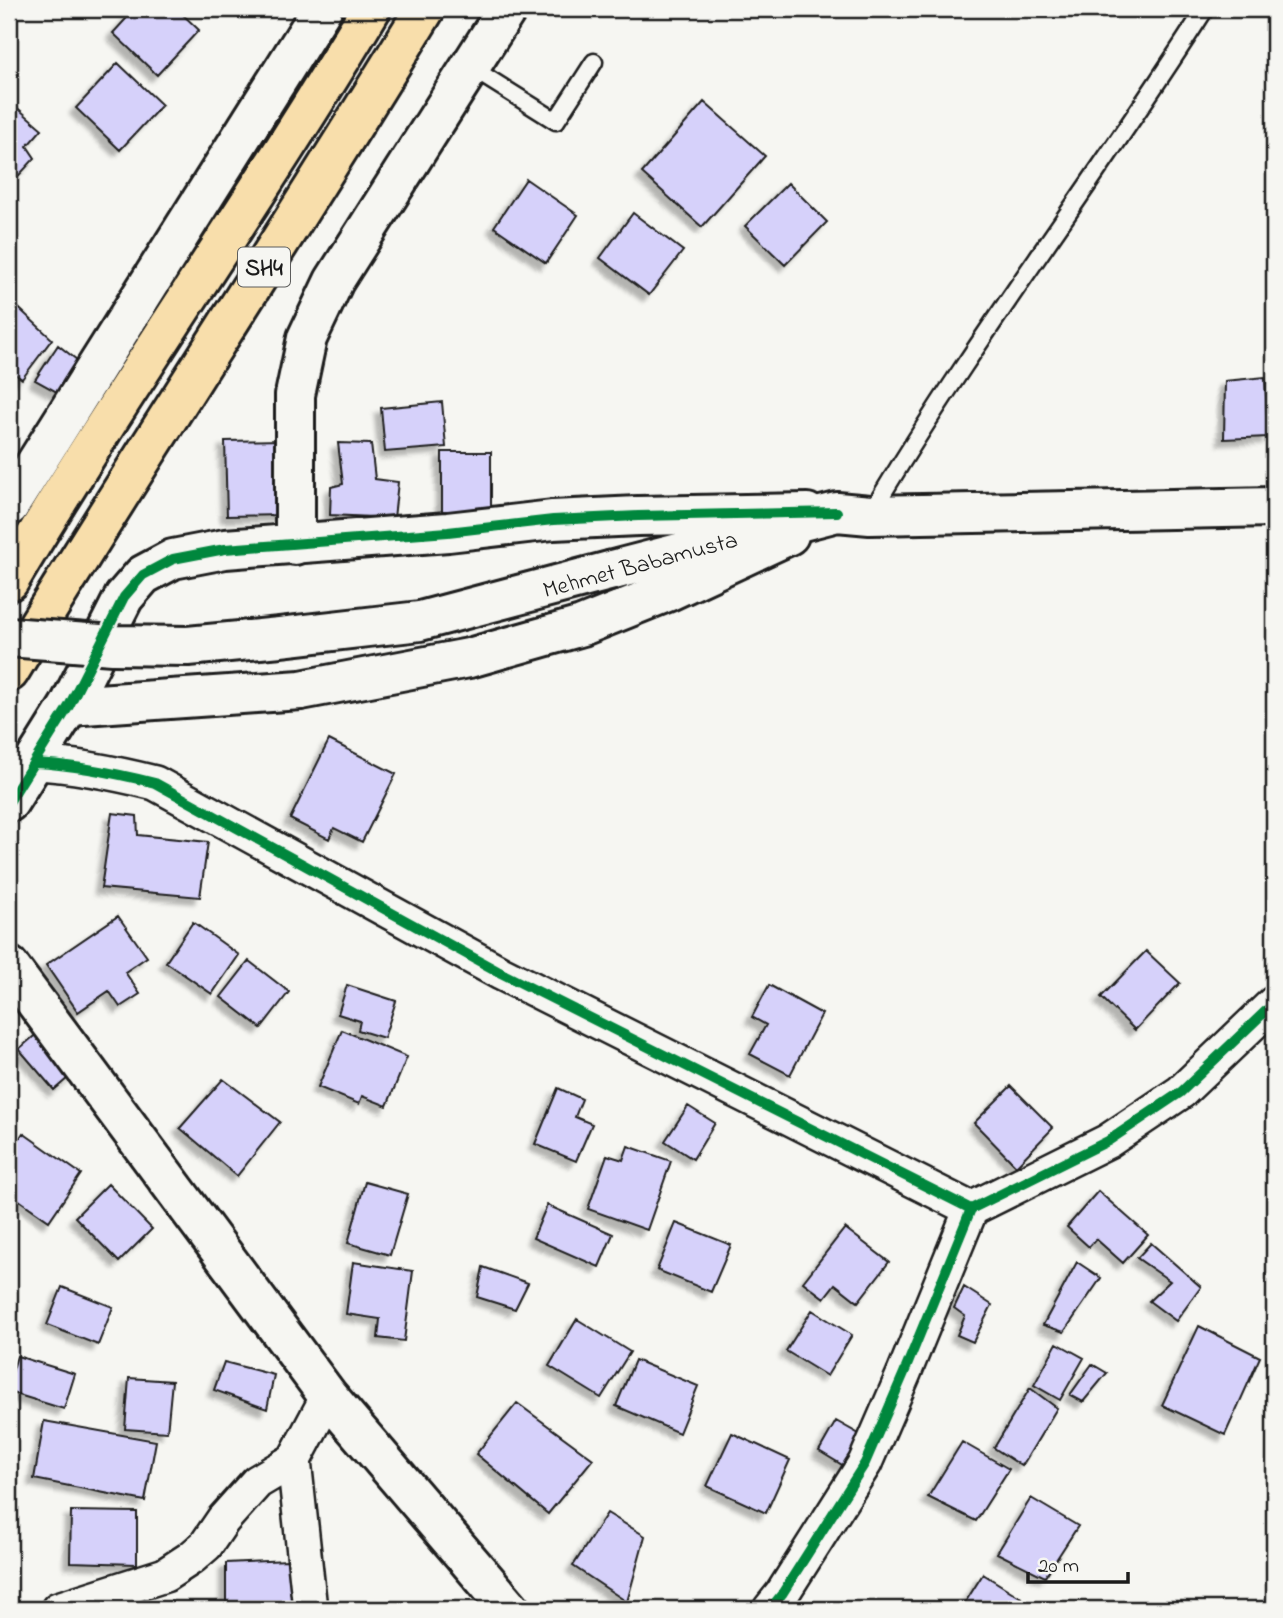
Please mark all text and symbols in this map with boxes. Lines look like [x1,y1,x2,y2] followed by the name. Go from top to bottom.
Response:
[238,248,290,286] road number: SH4
[539,524,742,609] street label: Mehmet Babamusta
[1028,1541,1127,1585] scale bar
[1038,1552,1079,1582] text: 20 m

